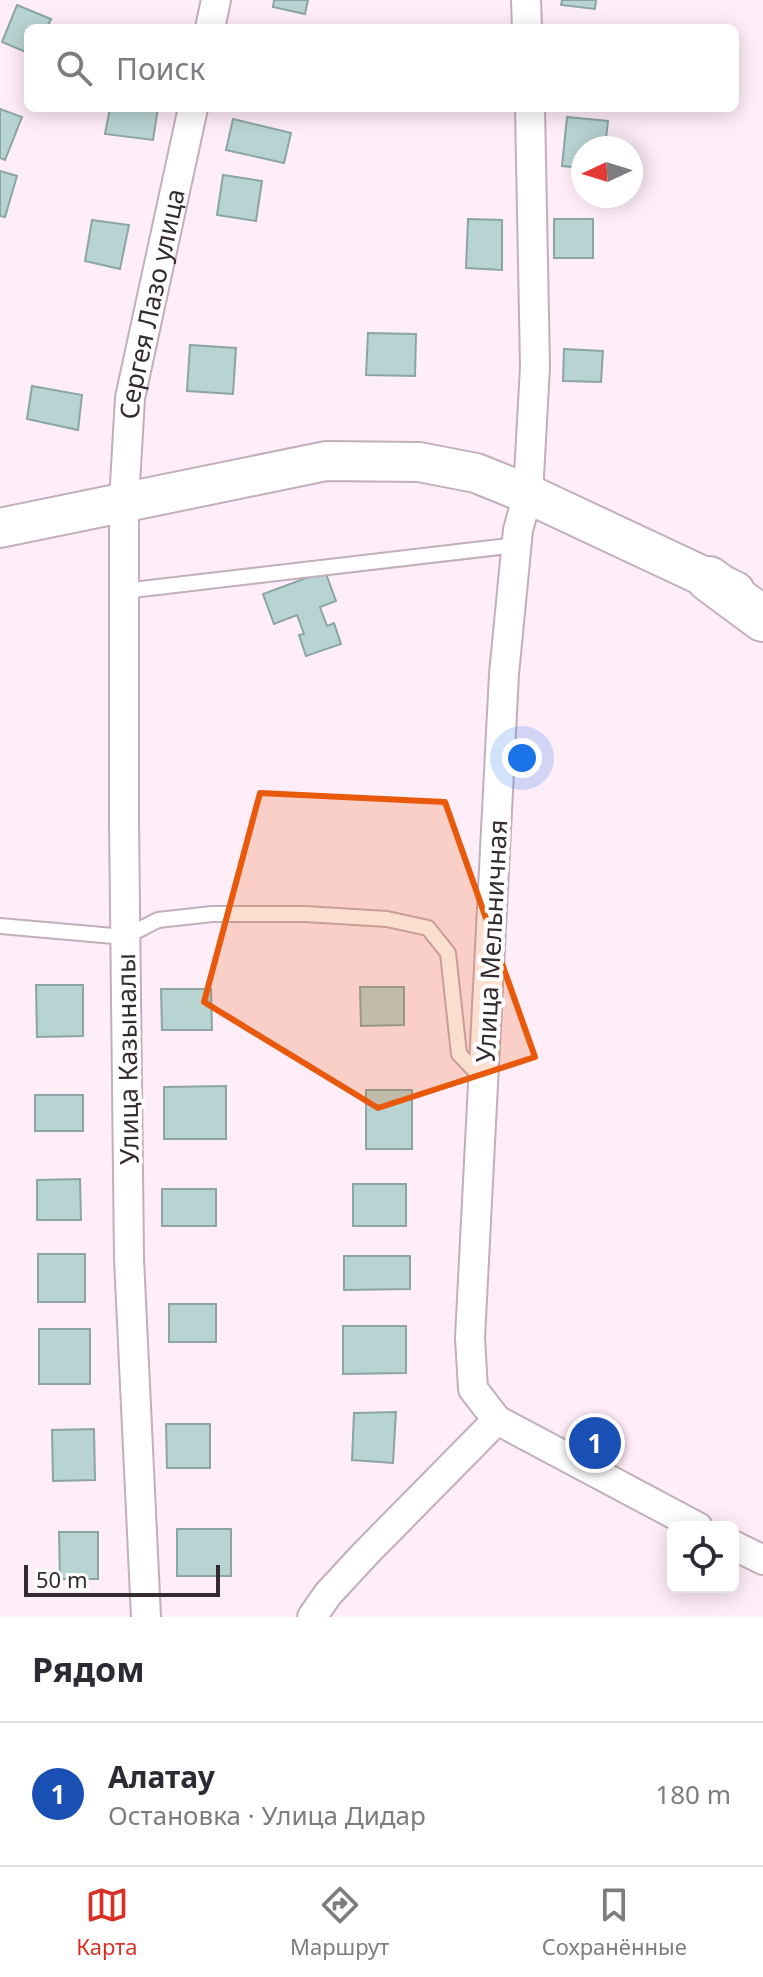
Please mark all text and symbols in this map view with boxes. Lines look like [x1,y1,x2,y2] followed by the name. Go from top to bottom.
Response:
[24,24,739,112] search box
[52,46,96,90] icon: search
[116,48,205,89] text: Поиск
[571,136,643,208] north arrow
[111,185,193,420] street label: Сергея Лазо улица
[502,738,542,778] your location
[467,818,515,1064] street label: Улица Мельничная
[107,953,147,1165] street label: Улица Казыналы
[569,1413,621,1473] pin: 1
[667,1521,739,1593] map controls
[667,1521,739,1593] button: locate
[24,1561,220,1597] scale bar
[36,1564,87,1594] text: 50 m
[32,1646,145,1692] text: Рядом
[108,1756,215,1797] text: Алатау
[51,1776,65,1812] text: 1
[655,1776,731,1812] text: 180 m
[108,1797,426,1833] text: Остановка · Улица Дидар
[76,1883,138,1961] tab: Карта
[290,1883,389,1961] tab: Маршрут
[542,1883,687,1961] tab: Сохранённые

